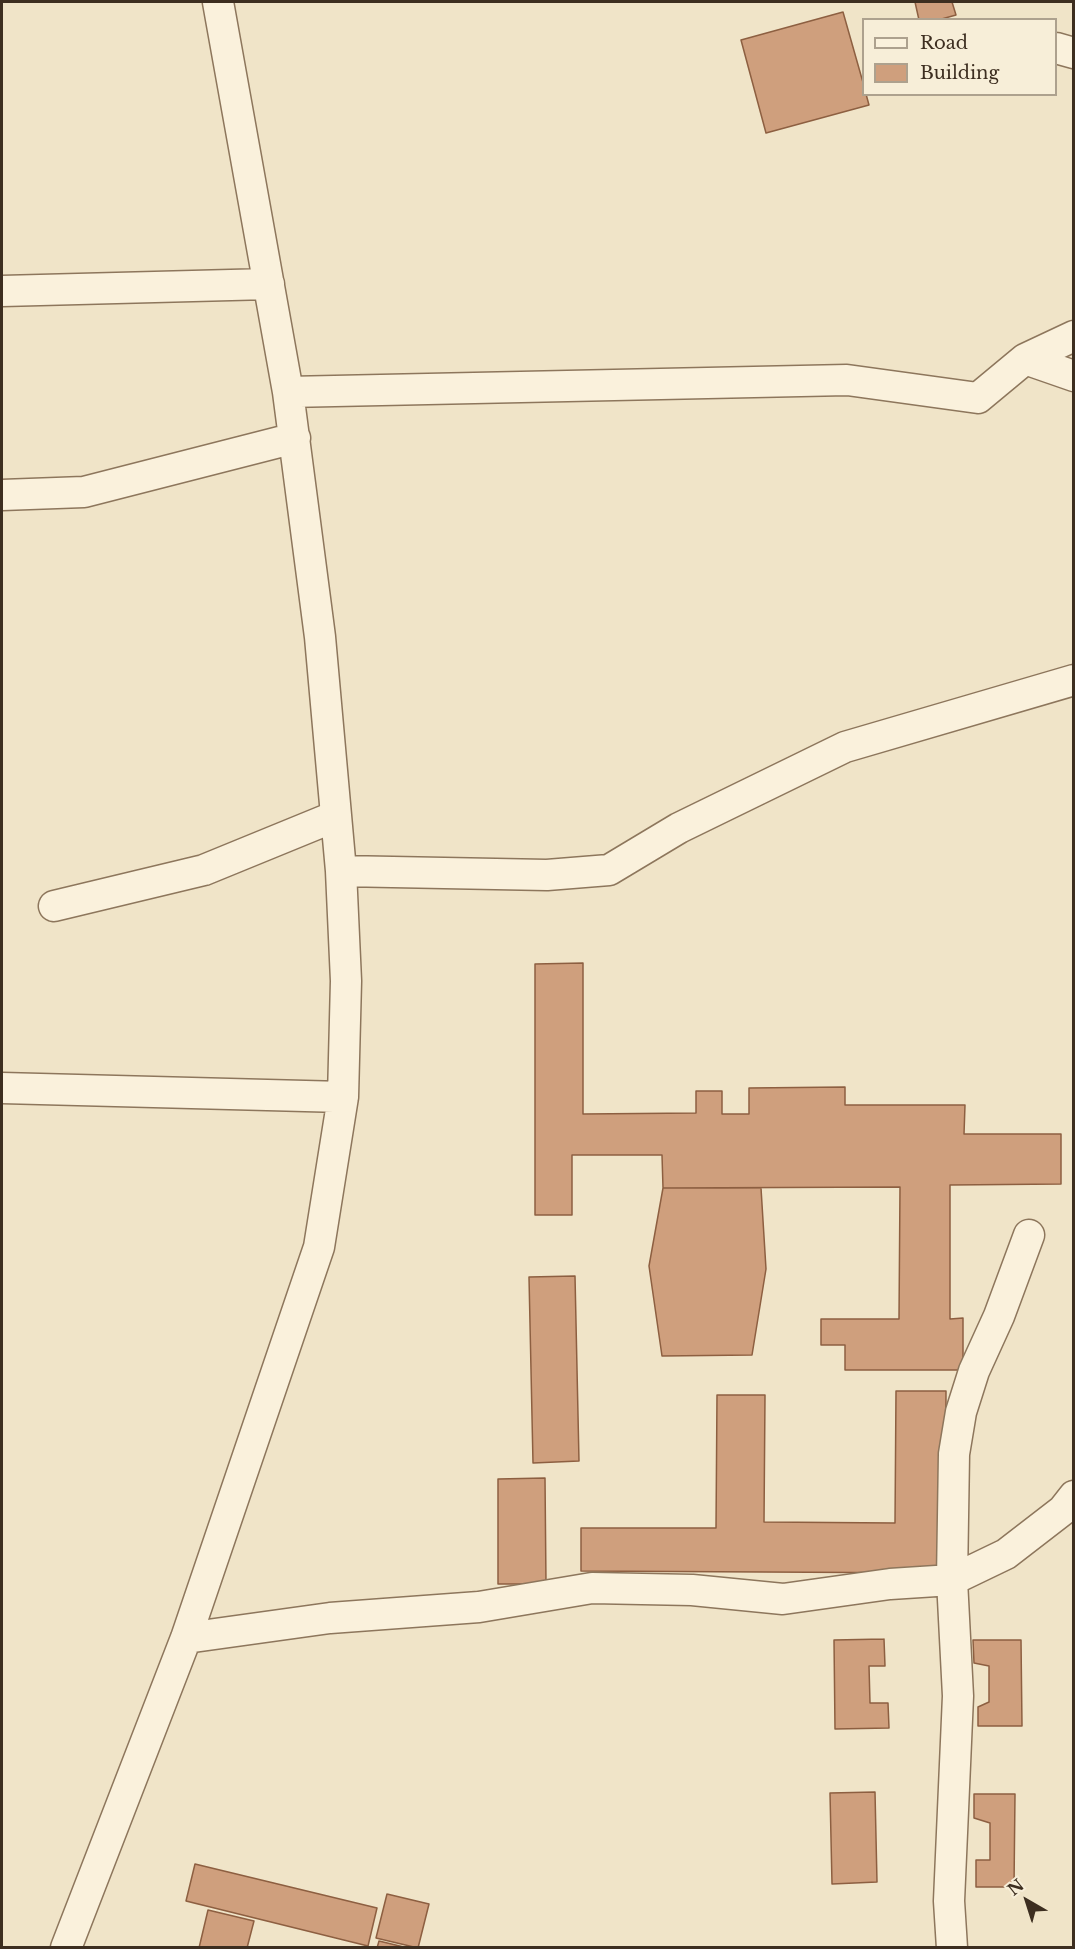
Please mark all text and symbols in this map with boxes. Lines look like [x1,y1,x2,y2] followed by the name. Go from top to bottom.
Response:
[862,18,1057,96] legend
[920,32,968,54] text: Road
[920,62,999,84] text: Building
[997,1871,1057,1931] north arrow
[1004,1875,1028,1900] text: N

